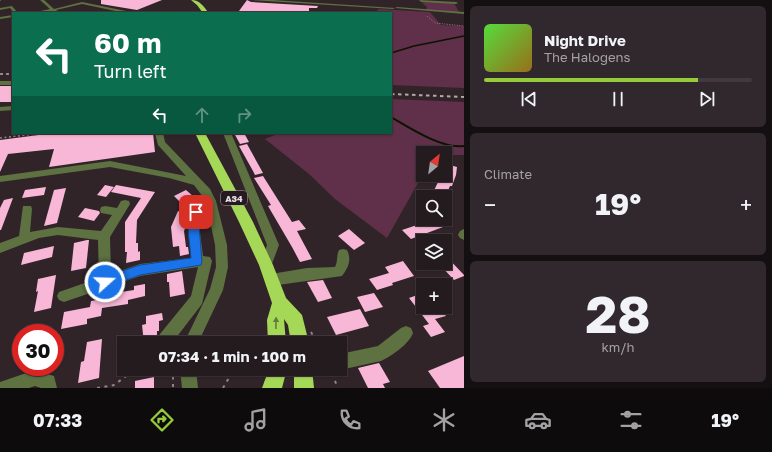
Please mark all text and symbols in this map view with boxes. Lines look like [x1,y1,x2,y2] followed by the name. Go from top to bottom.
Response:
[94,26,161,59] text: 60 m
[28,28,80,80] icon: left
[544,31,626,49] text: Night Drive
[544,49,630,65] text: The Halogens
[94,60,167,82] text: Turn left
[518,88,540,110] icon: previous
[607,88,629,110] icon: pause
[696,88,718,110] icon: next
[149,104,171,126] icon: left
[191,104,213,126] icon: ahead
[233,104,255,126] icon: right
[416,146,452,182] north arrow
[416,146,452,314] map controls
[484,166,532,182] text: Climate
[595,186,641,222] text: 19°
[416,190,452,226] button: search
[221,191,247,205] road number: A34
[484,191,496,218] text: −
[740,191,752,218] text: +
[179,195,213,229] pin
[185,201,207,223] icon: arrive
[416,234,452,270] button: layers
[84,261,126,303] position arrow
[416,278,452,314] button: +
[585,282,651,344] text: 28
[273,316,279,329] one-way arrow
[12,324,64,376] speed limit sign: 30
[601,339,635,355] text: km/h
[158,347,306,365] text: 07:34 · 1 min · 100 m
[148,406,176,434] icon: directions
[242,406,270,434] icon: music
[336,406,364,434] icon: phone
[430,406,458,434] icon: climate
[524,406,552,434] icon: car
[617,406,645,434] icon: filters
[33,409,82,431] text: 07:33
[711,409,739,431] text: 19°

